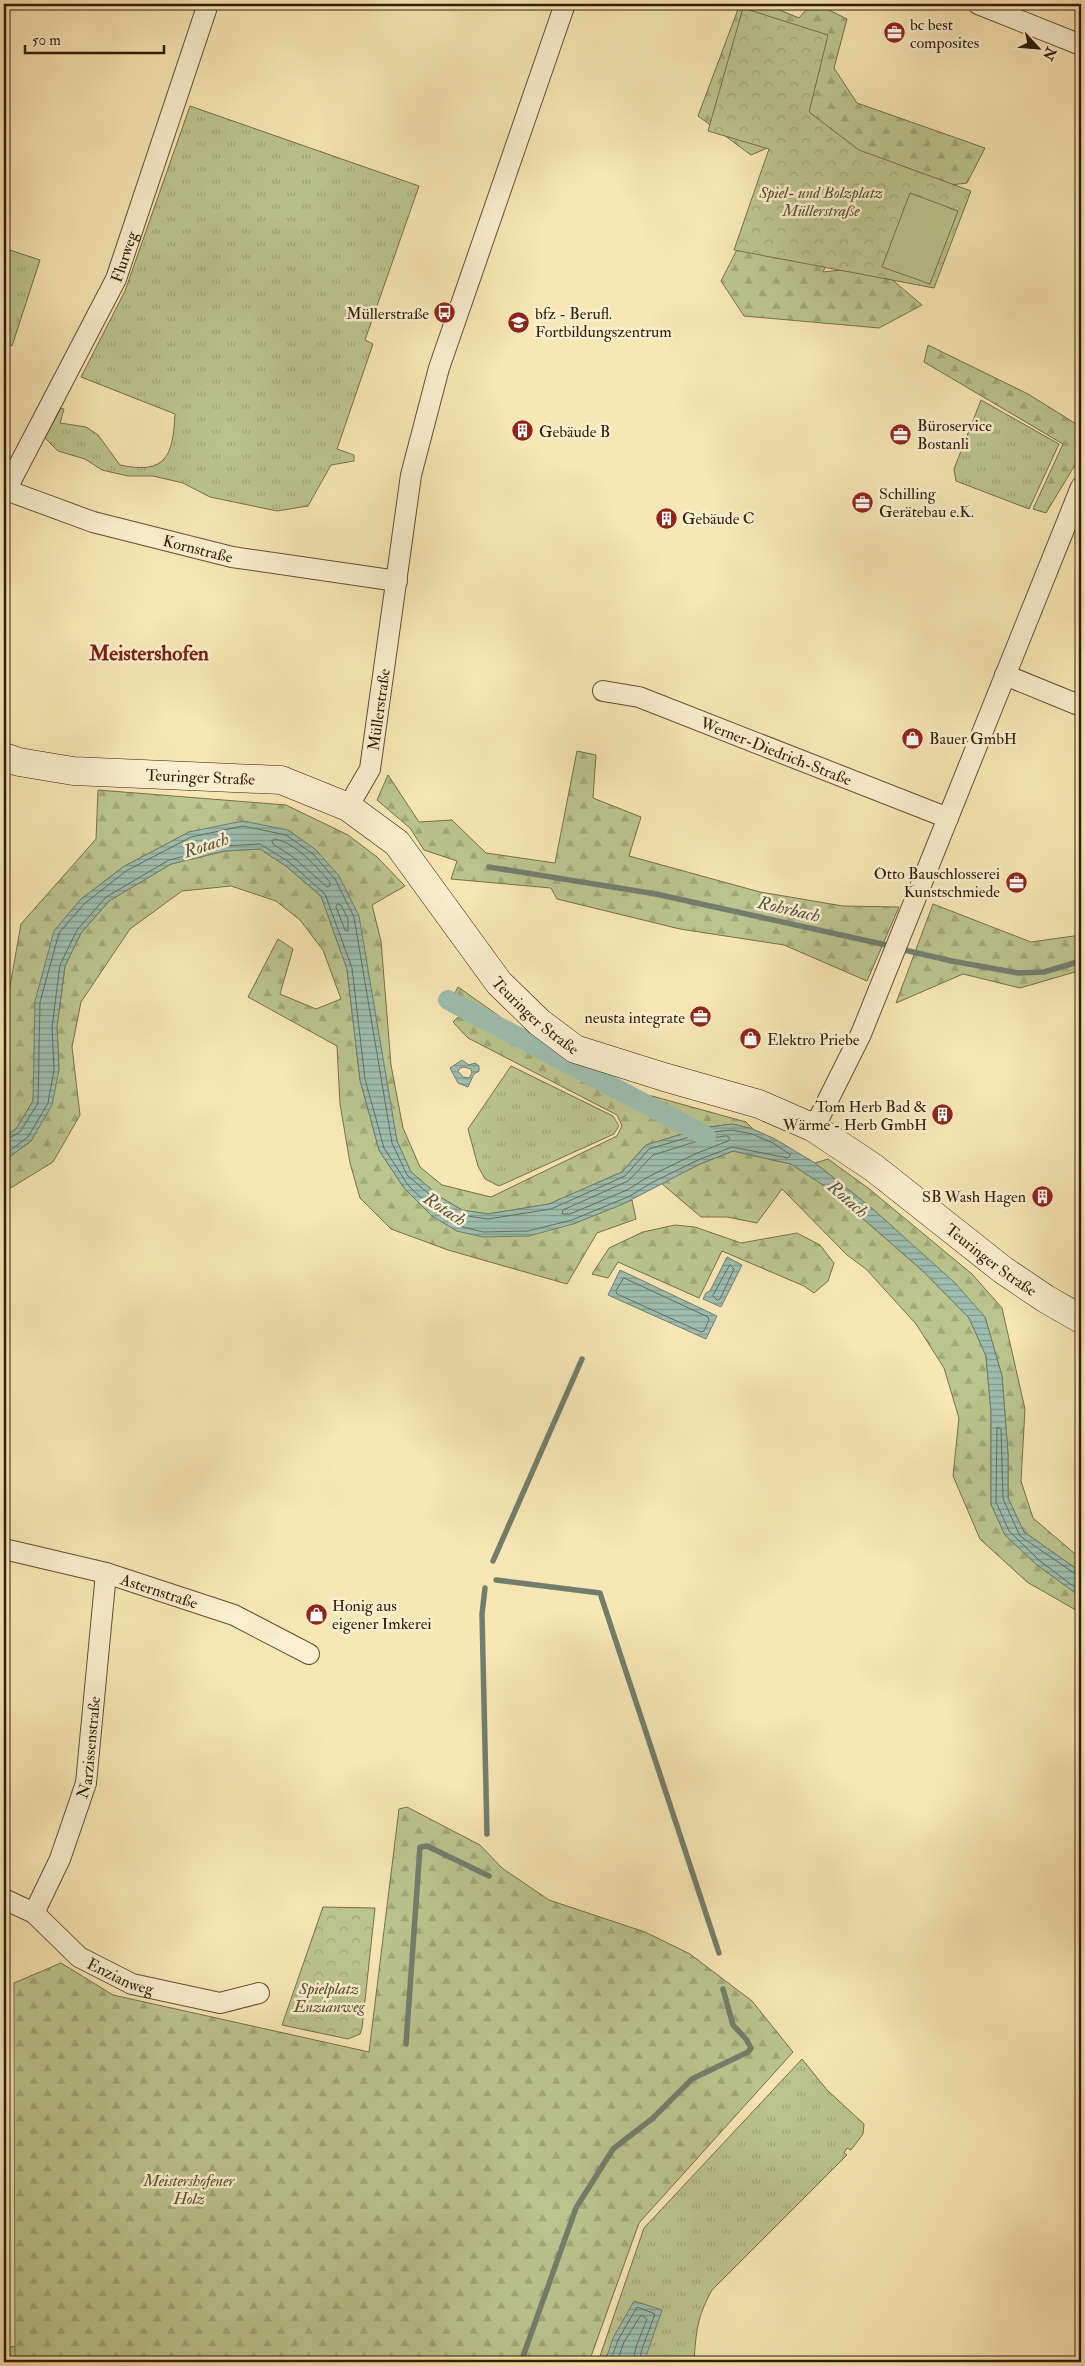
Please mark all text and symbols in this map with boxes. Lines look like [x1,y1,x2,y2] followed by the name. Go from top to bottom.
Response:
[910,15,979,54] place label: bc best composites
[882,21,906,45] office icon: bc best composites
[25,22,164,54] scale bar
[1012,22,1062,72] north arrow
[32,31,61,50] text: 50 m
[1039,43,1060,63] text: N
[758,183,883,221] park label: Spiel- und Bolzplatz Müllerstraße
[107,228,143,285] street label: Flurweg
[433,301,457,325] bus stop icon: Müllerstraße
[346,304,429,324] place label: Müllerstraße
[535,304,672,342] place label: bfz - Berufl. Fortbildungszentrum
[507,310,531,334] school or university icon: bfz - Berufl. Fortbildungszentrum
[917,416,992,454] place label: Büroservice Bostanli
[511,419,535,443] building icon: Gebäude B
[539,422,610,442] place label: Gebäude B
[889,422,913,446] office icon: Büroservice Bostanli
[879,484,974,522] place label: Schilling Gerätebau e.K.
[851,490,875,514] office icon: Schilling Gerätebau e.K.
[654,506,678,530] building icon: Gebäude C
[682,509,755,529] place label: Gebäude C
[161,531,235,568] street label: Kornstraße
[88,640,209,667] district label: Meistershofen
[364,667,395,752] street label: Müllerstraße
[697,713,855,790] street label: Werner-Diedrich-Straße
[901,726,925,750] shop icon: Bauer GmbH
[929,729,1017,749] place label: Bauer GmbH
[145,765,256,790] street label: Teuringer Straße
[180,827,232,864] water label: Rotach
[874,864,1000,902] place label: Otto Bauschlosserei Kunstschmiede
[1004,870,1028,894] office icon: Otto Bauschlosserei Kunstschmiede
[754,891,822,928] water label: Rohrbach
[487,973,583,1060] street label: Teuringer Straße
[689,1005,713,1029] office icon: neusta integrate
[585,1008,685,1028] place label: neusta integrate
[739,1027,763,1051] shop icon: Elektro Priebe
[767,1030,860,1050] place label: Elektro Priebe
[782,1097,927,1135] place label: Tom Herb Bad & Wärme - Herb GmbH
[931,1103,955,1127] building icon: Tom Herb Bad & Wärme - Herb GmbH
[822,1175,873,1223] water label: Rotach
[1030,1184,1054,1208] building icon: SB Wash Hagen
[418,1187,470,1232] water label: Rotach
[922,1187,1026,1207] place label: SB Wash Hagen
[941,1219,1041,1301] street label: Teuringer Straße
[117,1569,201,1614] street label: Asternstraße
[332,1596,432,1634] place label: Honig aus eigener Imkerei
[304,1602,328,1626] shop icon: Honig aus eigener Imkerei
[72,1695,105,1801] street label: Narzissenstraße
[83,1954,156,2000] street label: Enzianweg
[292,1979,366,2017] park label: Spielplatz Enzianweg
[143,2171,235,2209] park label: Meistershofener Holz

